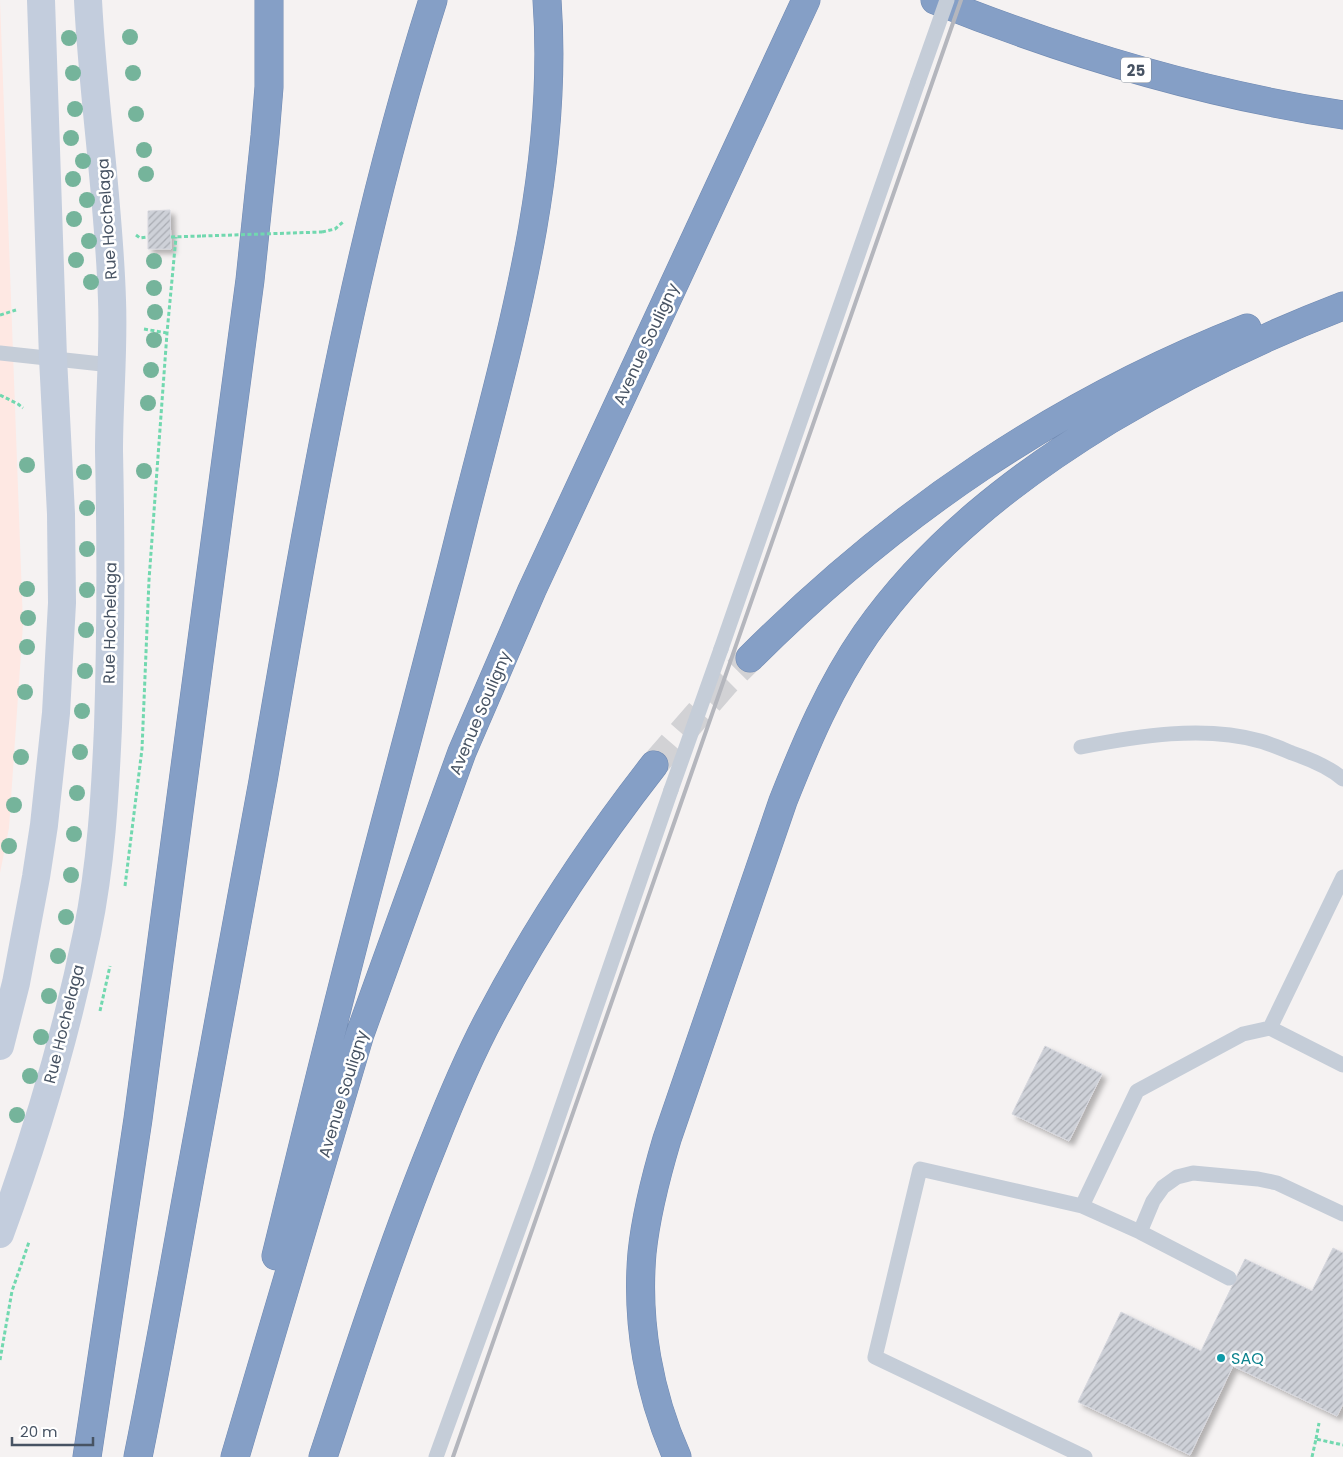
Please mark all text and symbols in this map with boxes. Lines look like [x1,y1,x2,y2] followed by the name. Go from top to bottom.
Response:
[1121,58,1151,82] road number: 25
[91,157,123,281] street label: Rue Hochelaga
[608,279,684,409] street label: Avenue Souligny
[97,562,123,684] street label: Rue Hochelaga
[444,648,516,778] street label: Avenue Souligny
[38,962,90,1086] street label: Rue Hochelaga
[313,1027,373,1161] street label: Avenue Souligny
[1231,1347,1264,1370] place label: SAQ
[1215,1352,1227,1364] marker: SAQ
[12,1414,94,1446] scale bar
[20,1421,58,1442] text: 20 m

